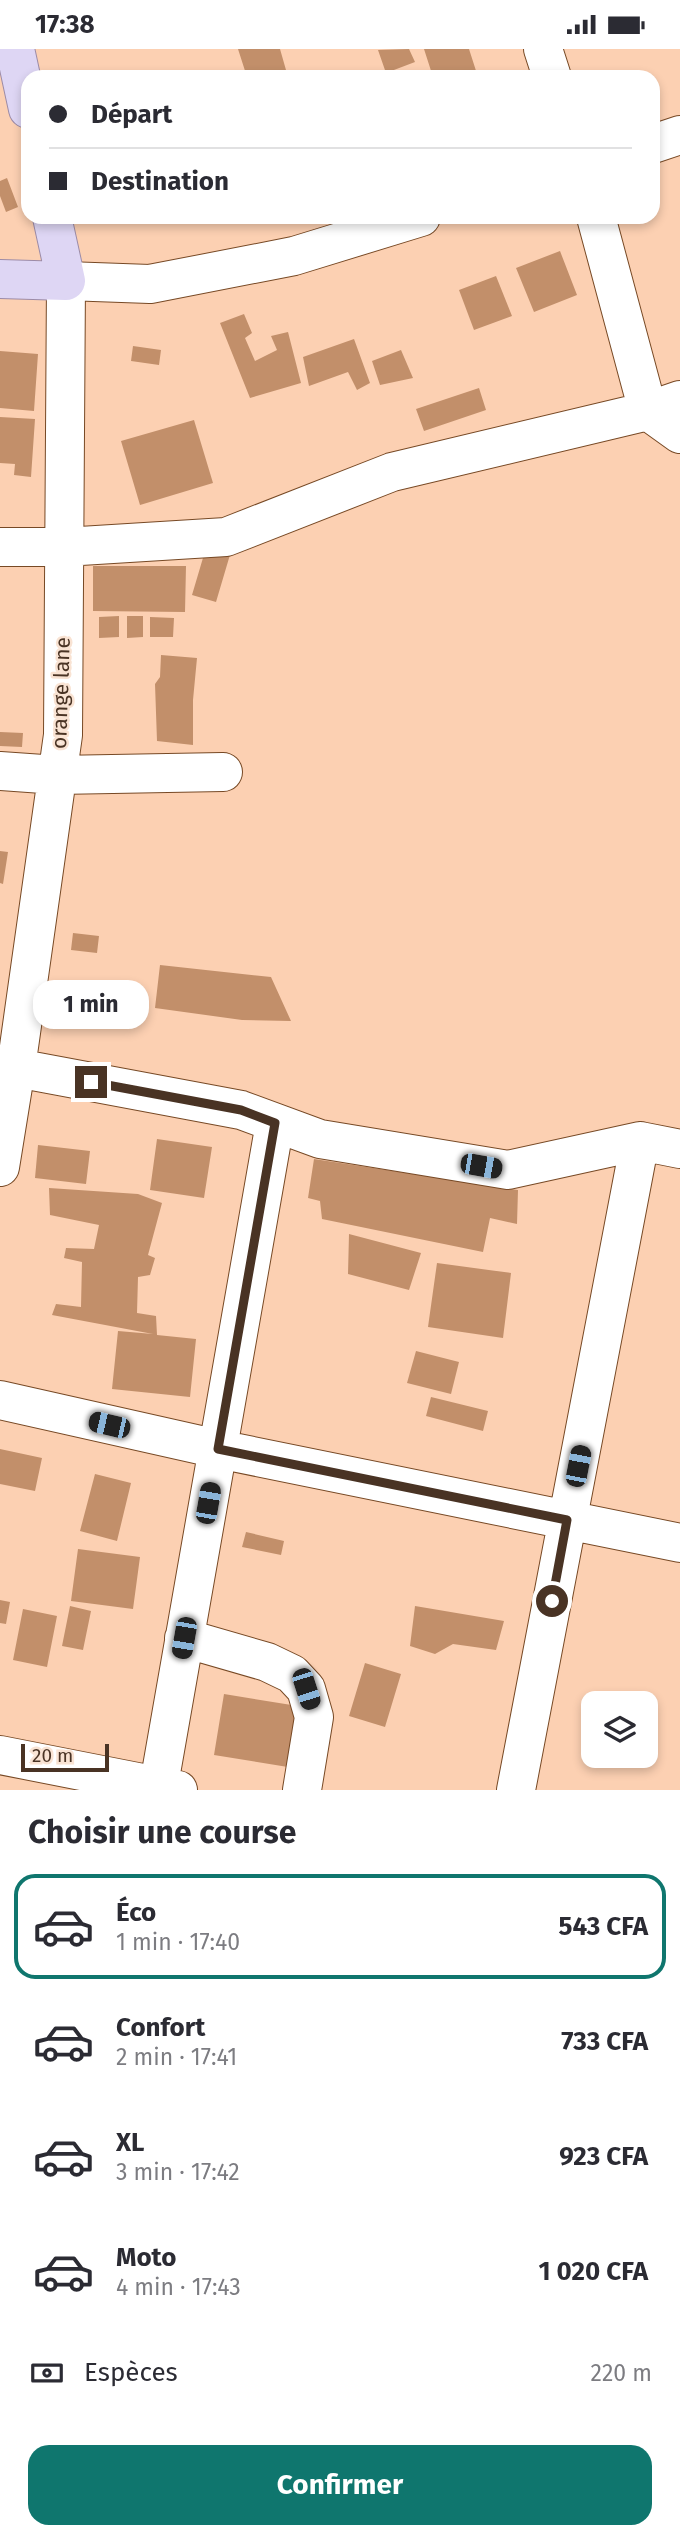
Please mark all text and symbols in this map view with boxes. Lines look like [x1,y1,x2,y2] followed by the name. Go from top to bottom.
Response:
[35,9,95,40] text: 17:38
[91,99,172,130] text: Départ
[91,166,229,197] text: Destination
[46,636,76,750] street label: orange lane
[33,981,149,1030] callout: 1 min
[63,990,119,1018] text: 1 min
[75,1066,107,1098] route end
[459,1152,504,1180] car
[87,1410,132,1440] car
[564,1443,593,1489] car
[195,1480,222,1526] car
[536,1585,568,1617] route start
[171,1615,198,1661] car
[290,1666,323,1712] car
[581,1691,658,1768] map controls
[581,1691,658,1768] button: layers
[21,1741,108,1773] scale bar
[32,1744,73,1767] text: 20 m
[28,1813,296,1851] text: Choisir une course
[32,1895,95,1958] icon: car
[116,1897,156,1928] text: Éco
[558,1911,648,1942] text: 543 CFA
[116,1928,240,1956] text: 1 min · 17:40
[32,2010,95,2073] icon: car
[116,2012,205,2043] text: Confort
[561,2026,648,2057] text: 733 CFA
[116,2043,237,2071] text: 2 min · 17:41
[32,2125,95,2188] icon: car
[116,2127,144,2158] text: XL
[559,2141,648,2172] text: 923 CFA
[116,2158,240,2186] text: 3 min · 17:42
[32,2240,95,2303] icon: car
[116,2242,176,2273] text: Moto
[538,2256,648,2287] text: 1 020 CFA
[116,2273,241,2301] text: 4 min · 17:43
[28,2354,66,2392] icon: cash
[84,2357,178,2388] text: Espèces
[591,2359,652,2387] text: 220 m
[28,2445,652,2525] button: Confirmer

